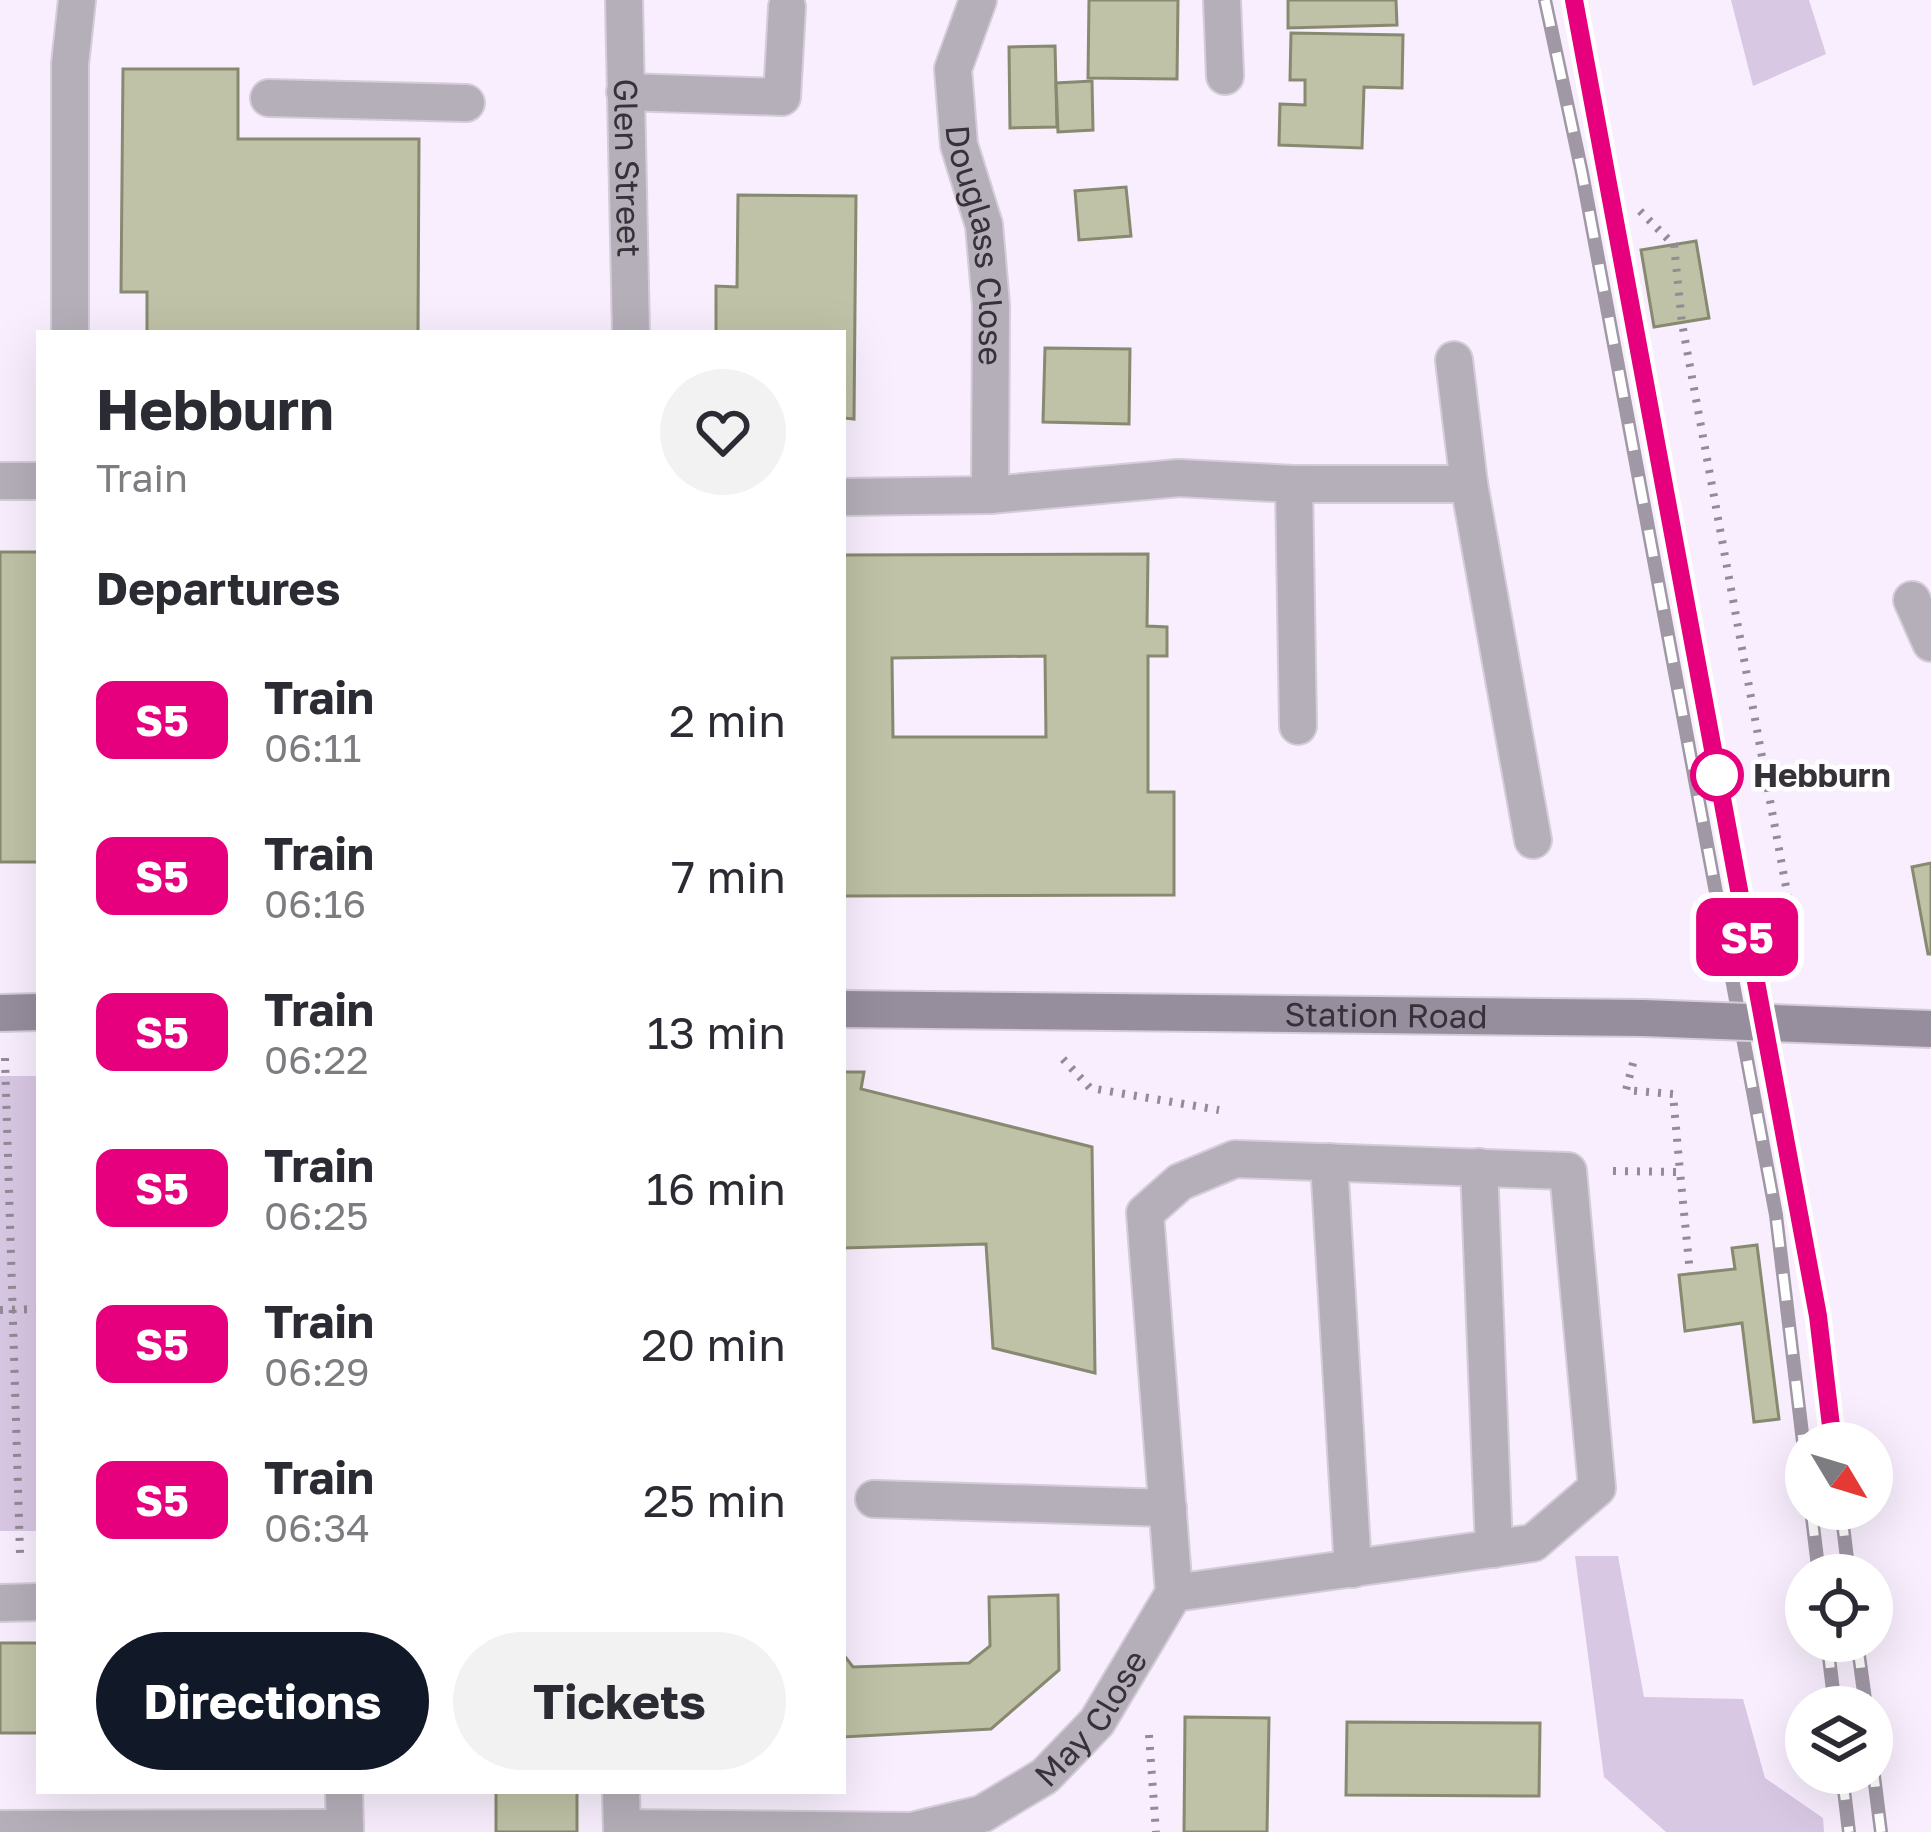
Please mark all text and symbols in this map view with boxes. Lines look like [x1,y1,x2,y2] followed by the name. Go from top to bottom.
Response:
[607,78,649,258] street label: Glen Street
[938,123,1011,366] street label: Douglass Close
[660,369,786,495] button: heart
[96,374,334,443] text: Hebburn
[96,454,188,501] text: Train
[96,561,340,615] text: Departures
[264,670,374,724] text: Train
[669,693,786,747] text: 2 min
[135,695,189,745] text: S5
[264,724,361,771] text: 06:11
[1692,750,1742,800] marker: Hebburn
[1753,755,1891,794] place label: Hebburn
[264,826,374,880] text: Train
[671,849,786,903] text: 7 min
[135,851,189,901] text: S5
[264,880,366,927] text: 06:16
[1693,898,1801,976] line badge: S5
[1720,912,1774,962] text: S5
[264,982,374,1036] text: Train
[1284,994,1488,1035] street label: Station Road
[647,1005,786,1059] text: 13 min
[135,1007,189,1057] text: S5
[264,1036,369,1083] text: 06:22
[264,1138,374,1192] text: Train
[646,1161,786,1215] text: 16 min
[135,1163,189,1213] text: S5
[264,1192,369,1239] text: 06:25
[264,1294,374,1348] text: Train
[641,1317,786,1371] text: 20 min
[135,1319,189,1369] text: S5
[264,1348,370,1395] text: 06:29
[1785,1422,1893,1530] north arrow
[1785,1422,1893,1794] map controls
[264,1450,374,1504] text: Train
[643,1473,786,1527] text: 25 min
[135,1475,189,1525] text: S5
[264,1504,370,1551] text: 06:34
[1785,1554,1893,1662] button: locate
[96,1632,429,1770] button: Directions
[453,1632,786,1770] button: Tickets
[1026,1643,1155,1794] street label: May Close
[1785,1686,1893,1794] button: layers

